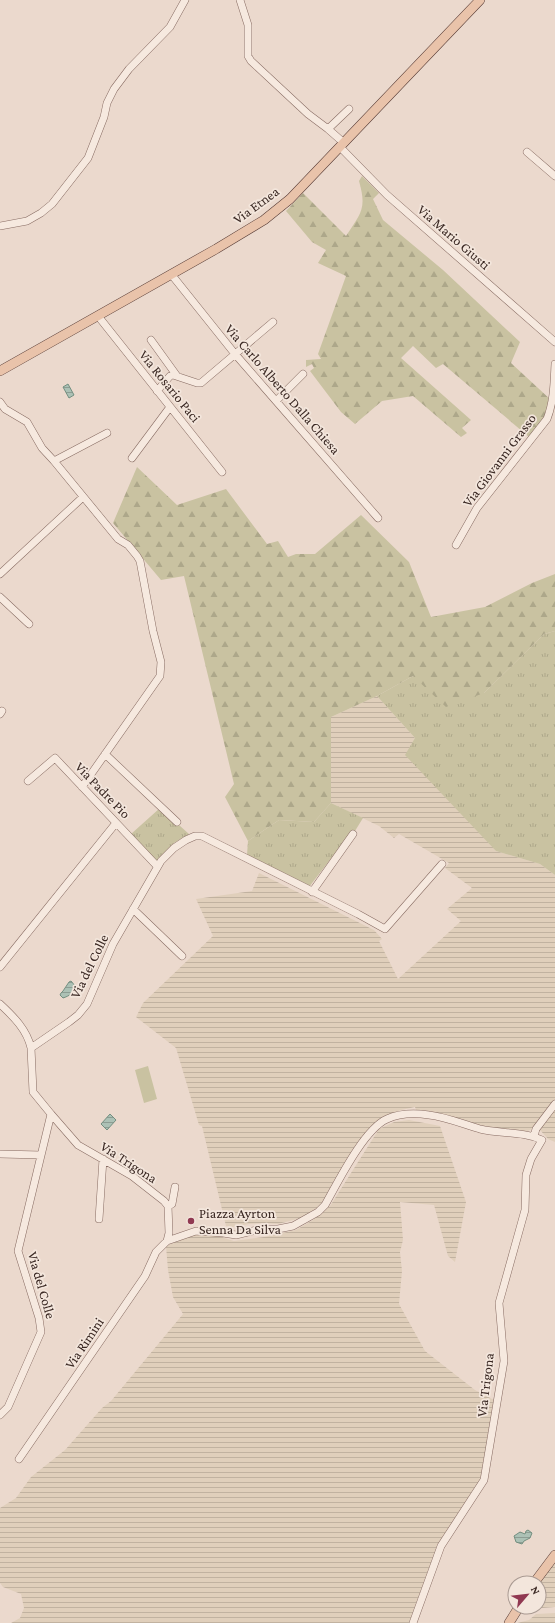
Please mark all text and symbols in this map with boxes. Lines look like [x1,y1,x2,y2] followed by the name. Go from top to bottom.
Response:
[230,183,282,227] street label: Via Etnea
[415,201,494,273] street label: Via Mario Giusti
[222,321,344,458] street label: Via Carlo Alberto Dalla Chiesa
[136,347,204,425] street label: Via Rosario Paci
[459,410,539,510] street label: Via Giovanni Grasso
[72,758,134,822] street label: Via Padre Pio
[67,931,111,1001] street label: Via del Colle
[98,1138,161,1187] street label: Via Trigona
[199,1205,282,1237] place label: Piazza Ayrton Senna Da Silva
[186,1216,196,1226] marker: Piazza Ayrton Senna Da Silva
[25,1250,59,1320] street label: Via del Colle
[61,1314,107,1372] street label: Via Rimini
[473,1352,497,1418] street label: Via Trigona
[507,1575,547,1615] north arrow
[529,1584,543,1597] text: N

